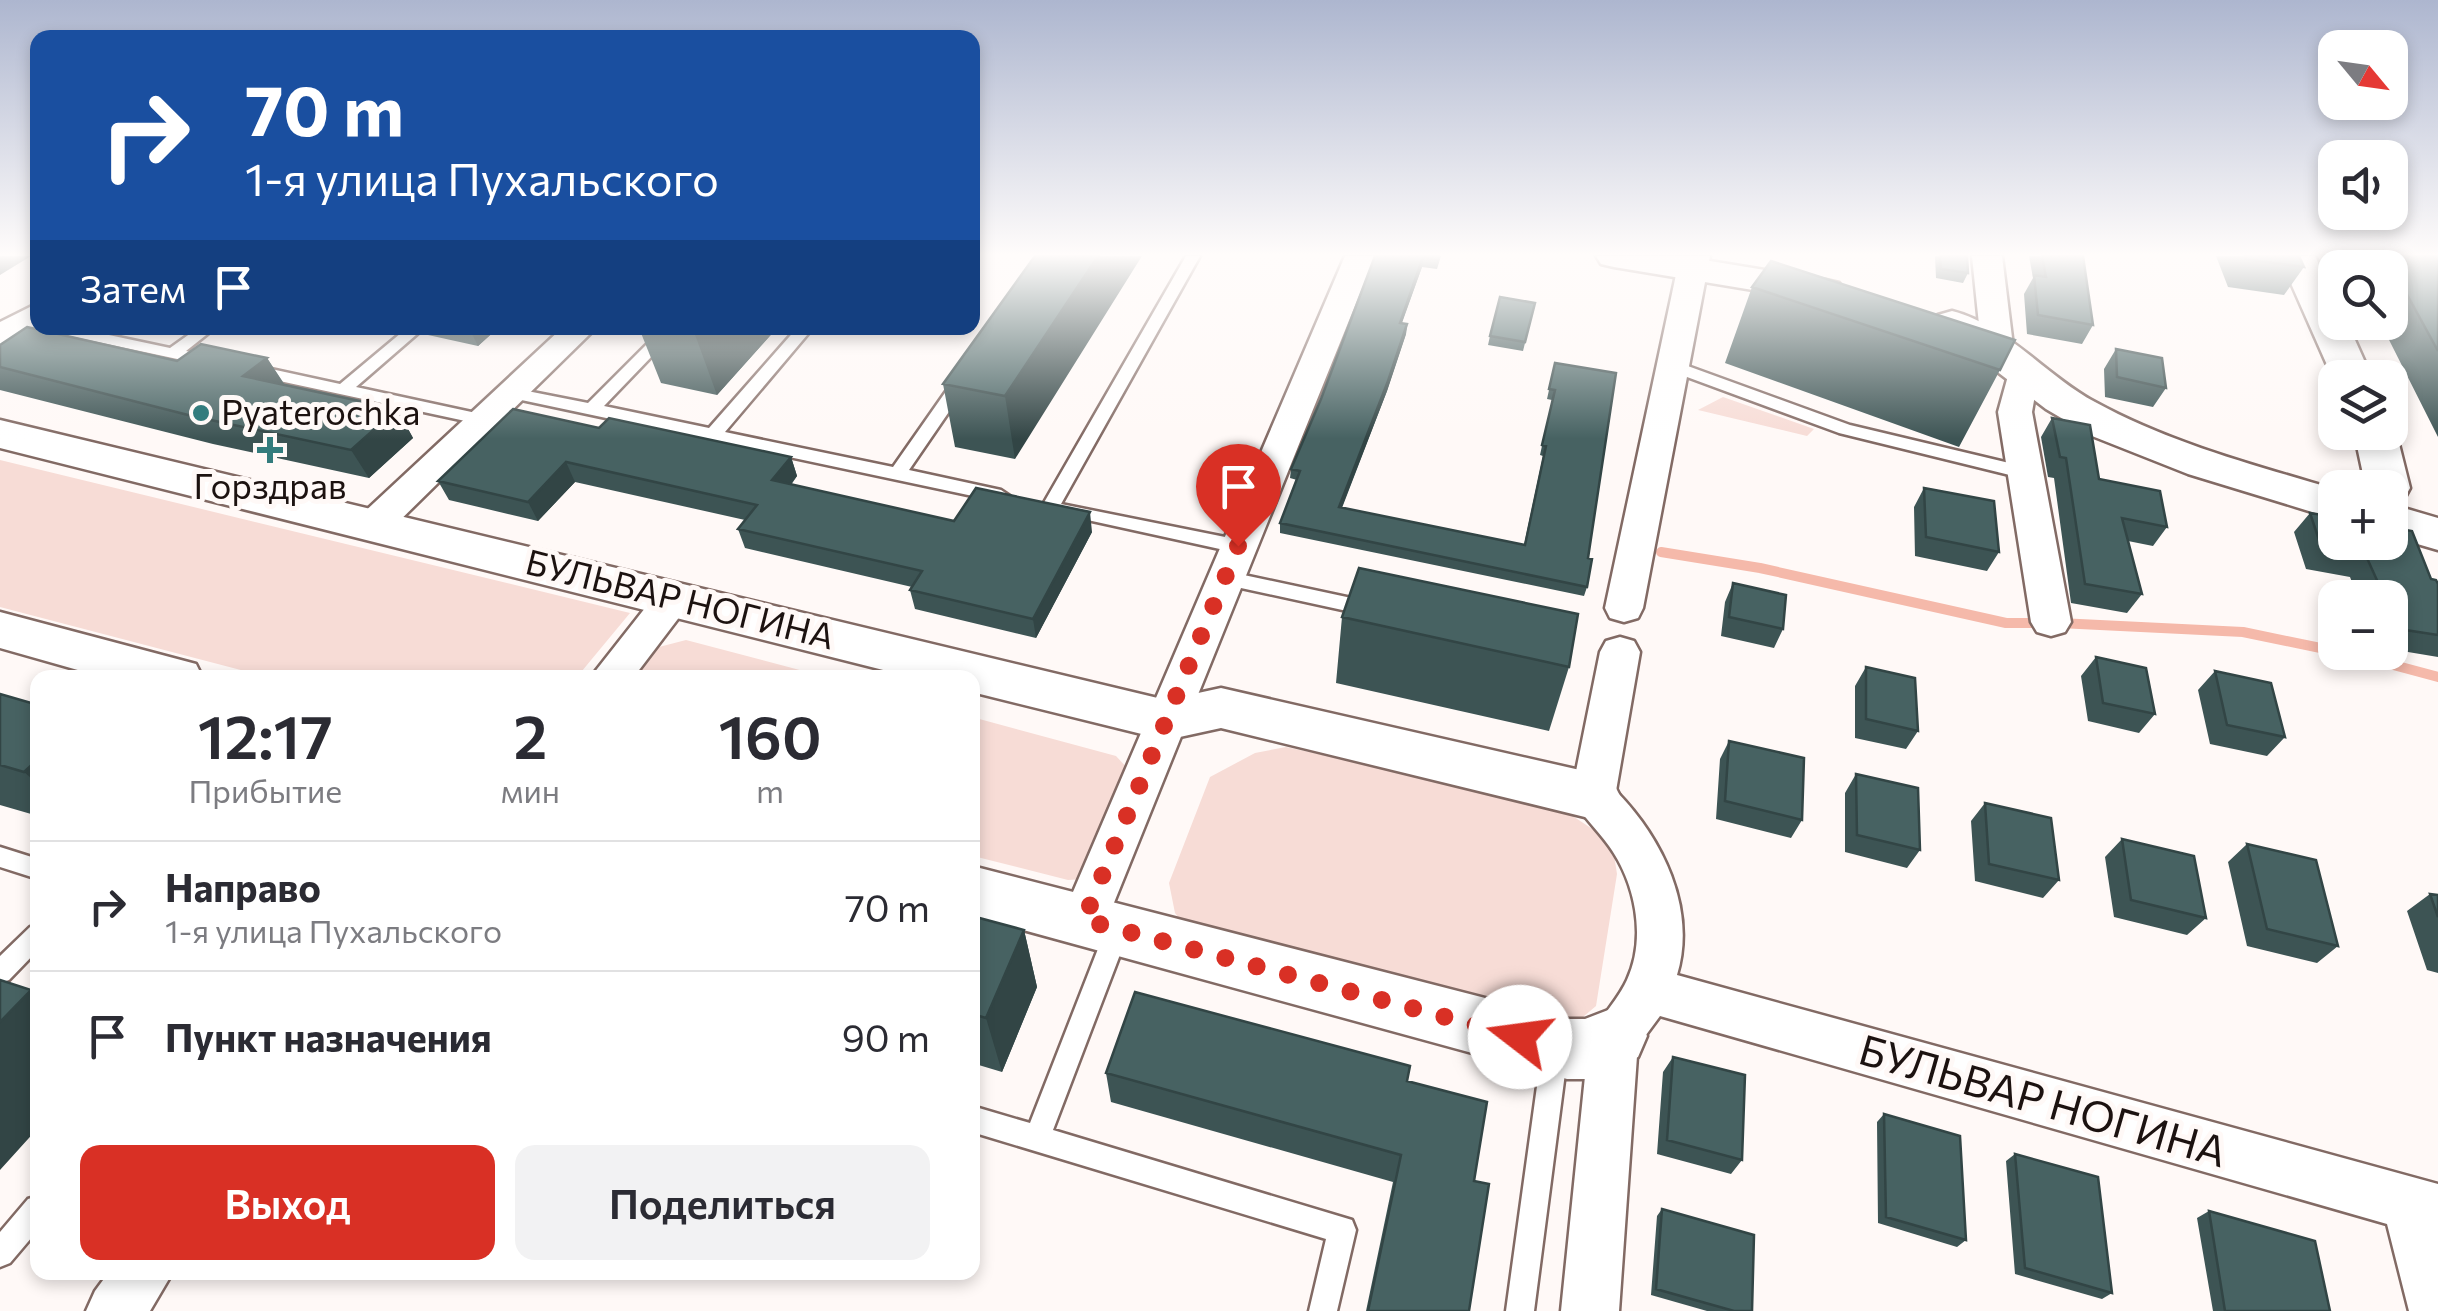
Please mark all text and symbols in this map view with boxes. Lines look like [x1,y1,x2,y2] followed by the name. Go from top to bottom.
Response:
[2318,30,2408,120] north arrow
[2318,30,2408,670] map controls
[245,65,404,150] text: 70 m
[80,70,210,200] icon: right
[2318,140,2408,230] button: sound
[245,150,719,205] text: 1-я улица Пухальского
[2318,250,2408,340] button: search
[206,260,261,315] icon: arrive
[80,264,186,311] text: Затем
[2318,360,2408,450] button: layers
[221,389,421,432] place label: Pyaterochka
[190,402,212,424] marker: Pyaterochka
[259,439,281,461] marker: Горздрав
[1196,444,1281,547] pin
[1211,459,1266,514] icon: arrive
[193,463,347,506] place label: Горздрав
[2318,470,2408,560] button: +
[522,538,839,657] street label: БУЛЬВАР НОГИНА
[2318,580,2408,670] button: −
[198,698,333,771] text: 12:17
[513,698,547,771] text: 2
[718,698,822,771] text: 160
[188,770,342,810] text: Прибытие
[501,770,560,810] text: мин
[756,770,784,810] text: m
[165,863,321,910] text: Направо
[80,879,135,934] icon: right
[845,883,930,930] text: 70 m
[165,910,502,950] text: 1-я улица Пухальского
[1468,985,1572,1089] position arrow
[80,1009,135,1064] icon: arrive
[165,1013,492,1060] text: Пункт назначения
[842,1013,930,1060] text: 90 m
[1854,1022,2233,1176] street label: БУЛЬВАР НОГИНА
[80,1145,495,1260] button: Выход
[515,1145,930,1260] button: Поделиться

